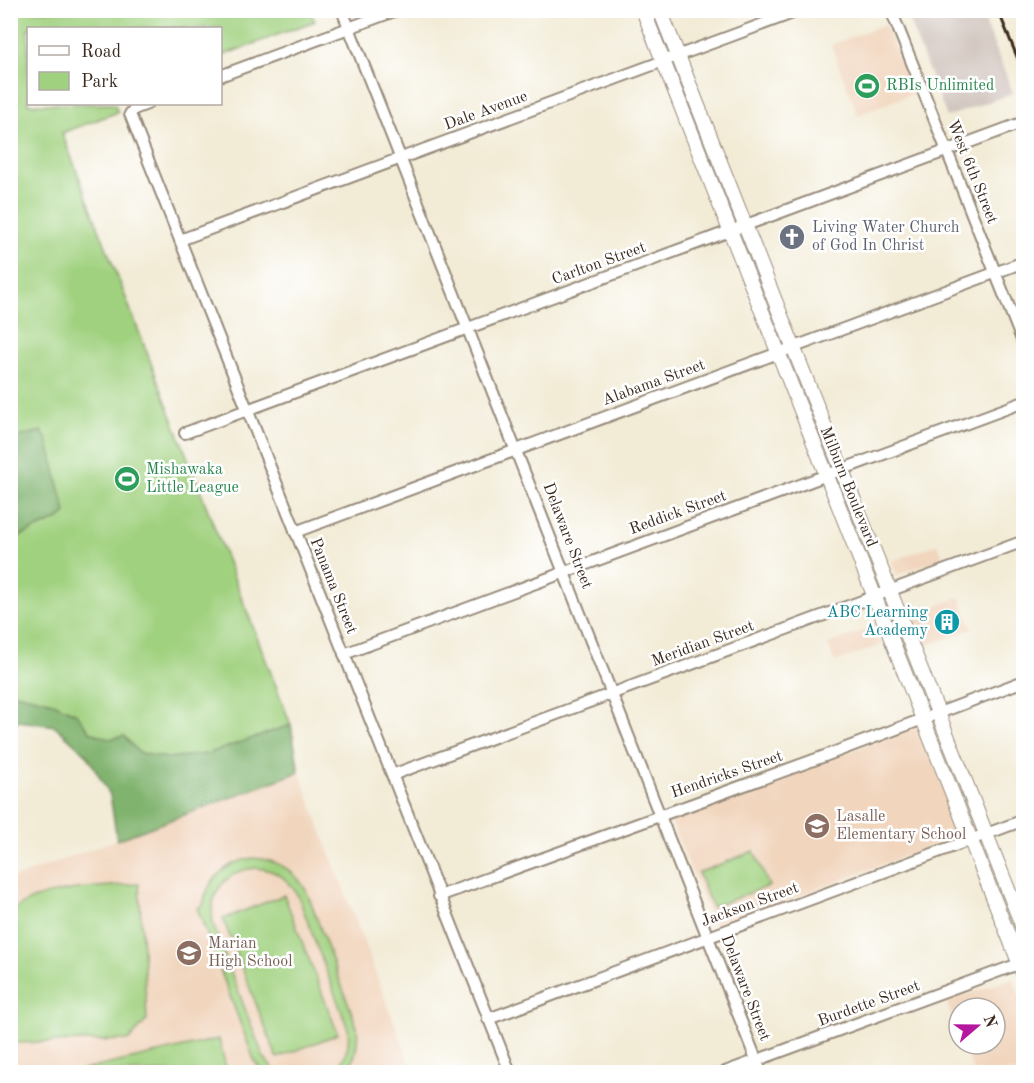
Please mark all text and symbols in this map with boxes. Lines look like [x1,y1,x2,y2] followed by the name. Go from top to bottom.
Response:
[27,27,222,105] legend
[81,43,121,61] text: Road
[852,71,882,101] sports icon: RBIs Unlimited
[81,73,118,91] text: Park
[886,78,994,94] place label: RBIs Unlimited
[442,89,530,133] street label: Dale Avenue
[944,118,1000,227] street label: West 6th Street
[812,220,960,254] place label: Living Water Church of God In Christ
[777,222,807,252] church icon: Living Water Church of God In Christ
[550,239,648,288] street label: Carlton Street
[600,357,708,409] street label: Alabama Street
[817,424,879,550] street label: Milburn Boulevard
[146,462,239,496] place label: Mishawaka Little League
[112,464,142,494] sports icon: Mishawaka Little League
[539,481,595,592] street label: Delaware Street
[627,488,729,538] street label: Reddick Street
[306,536,360,637] street label: Panama Street
[827,605,929,639] place label: ABC Learning Academy
[932,607,962,637] building icon: ABC Learning Academy
[650,618,757,670] street label: Meridian Street
[669,748,785,802] street label: Hendricks Street
[836,809,966,843] place label: Lasalle Elementary School
[802,811,832,841] school or university icon: Lasalle Elementary School
[699,880,801,930] street label: Jackson Street
[717,933,773,1044] street label: Delaware Street
[208,936,293,970] place label: Marian High School
[174,938,204,968] school or university icon: Marian High School
[816,978,923,1030] street label: Burdette Street
[947,996,1007,1056] north arrow
[980,1013,999,1031] text: N

